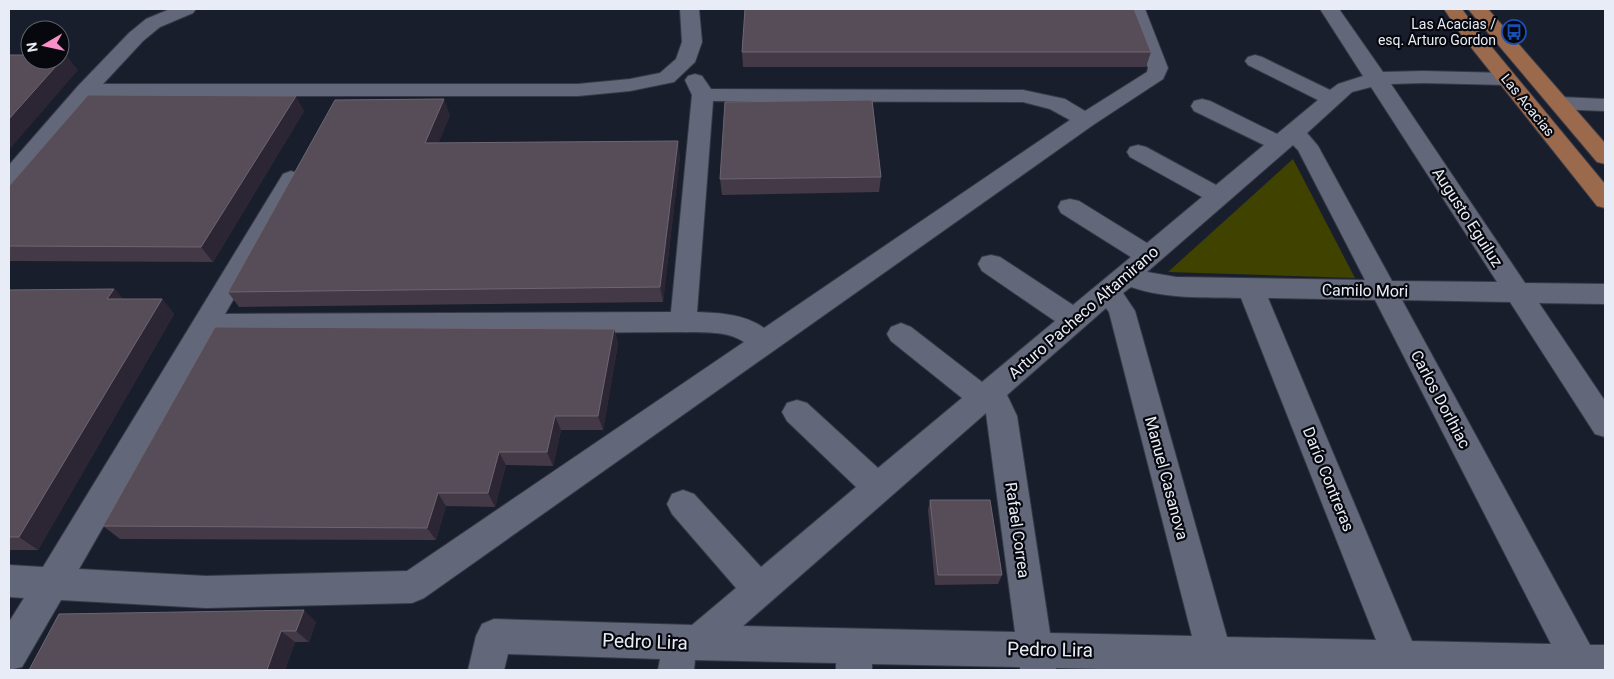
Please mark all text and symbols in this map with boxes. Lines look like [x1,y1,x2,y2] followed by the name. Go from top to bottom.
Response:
[1378,16,1496,48] place label: Las Acacias / esq. Arturo Gordon
[1501,19,1527,45] bus stop icon: Las Acacias / esq. Arturo Gordon
[20,20,70,70] north arrow
[23,41,41,53] text: N
[1498,71,1558,139] street label: Las Acacias
[1428,164,1507,271] street label: Augusto Eguiluz
[1004,242,1162,383] street label: Arturo Pacheco Altamirano
[1322,280,1408,301] street label: Camilo Mori
[1407,347,1474,452] street label: Carlos Dorlhiac
[1141,414,1192,542] street label: Manuel Casanova
[1299,424,1358,534] street label: Darío Contreras
[1001,481,1034,579] street label: Rafael Correa
[602,629,688,654] street label: Pedro Lira
[1007,637,1093,662] street label: Pedro Lira

